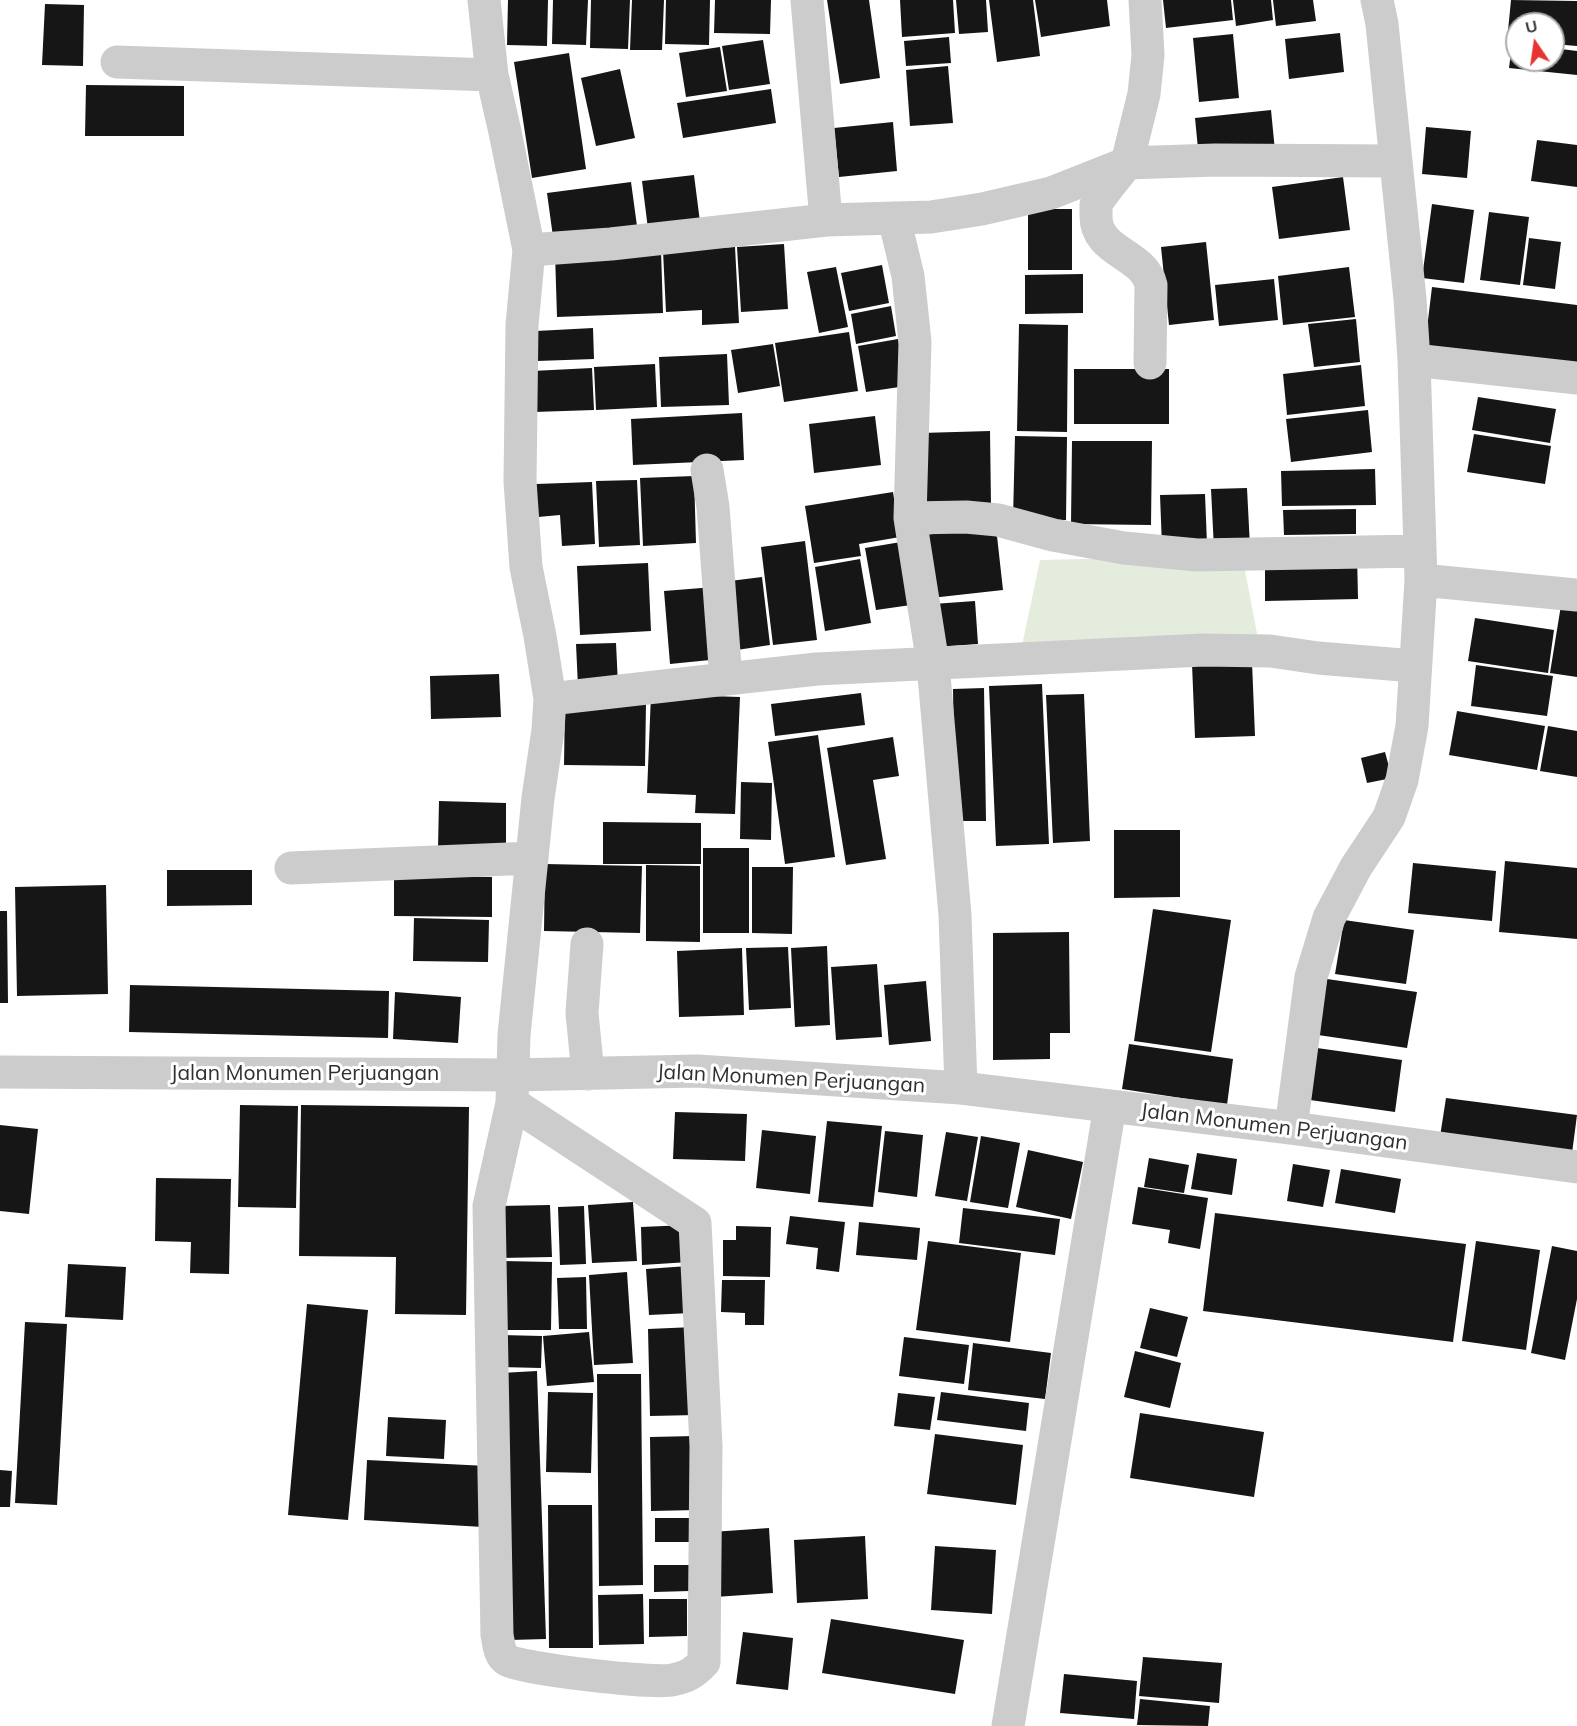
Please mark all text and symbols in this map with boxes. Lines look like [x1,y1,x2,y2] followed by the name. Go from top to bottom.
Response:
[1505,12,1565,72] north arrow
[1523,15,1539,37] text: U
[656,1059,926,1099] street label: Jalan Monumen Perjuangan
[171,1061,439,1087] street label: Jalan Monumen Perjuangan
[1139,1098,1409,1156] street label: Jalan Monumen Perjuangan

